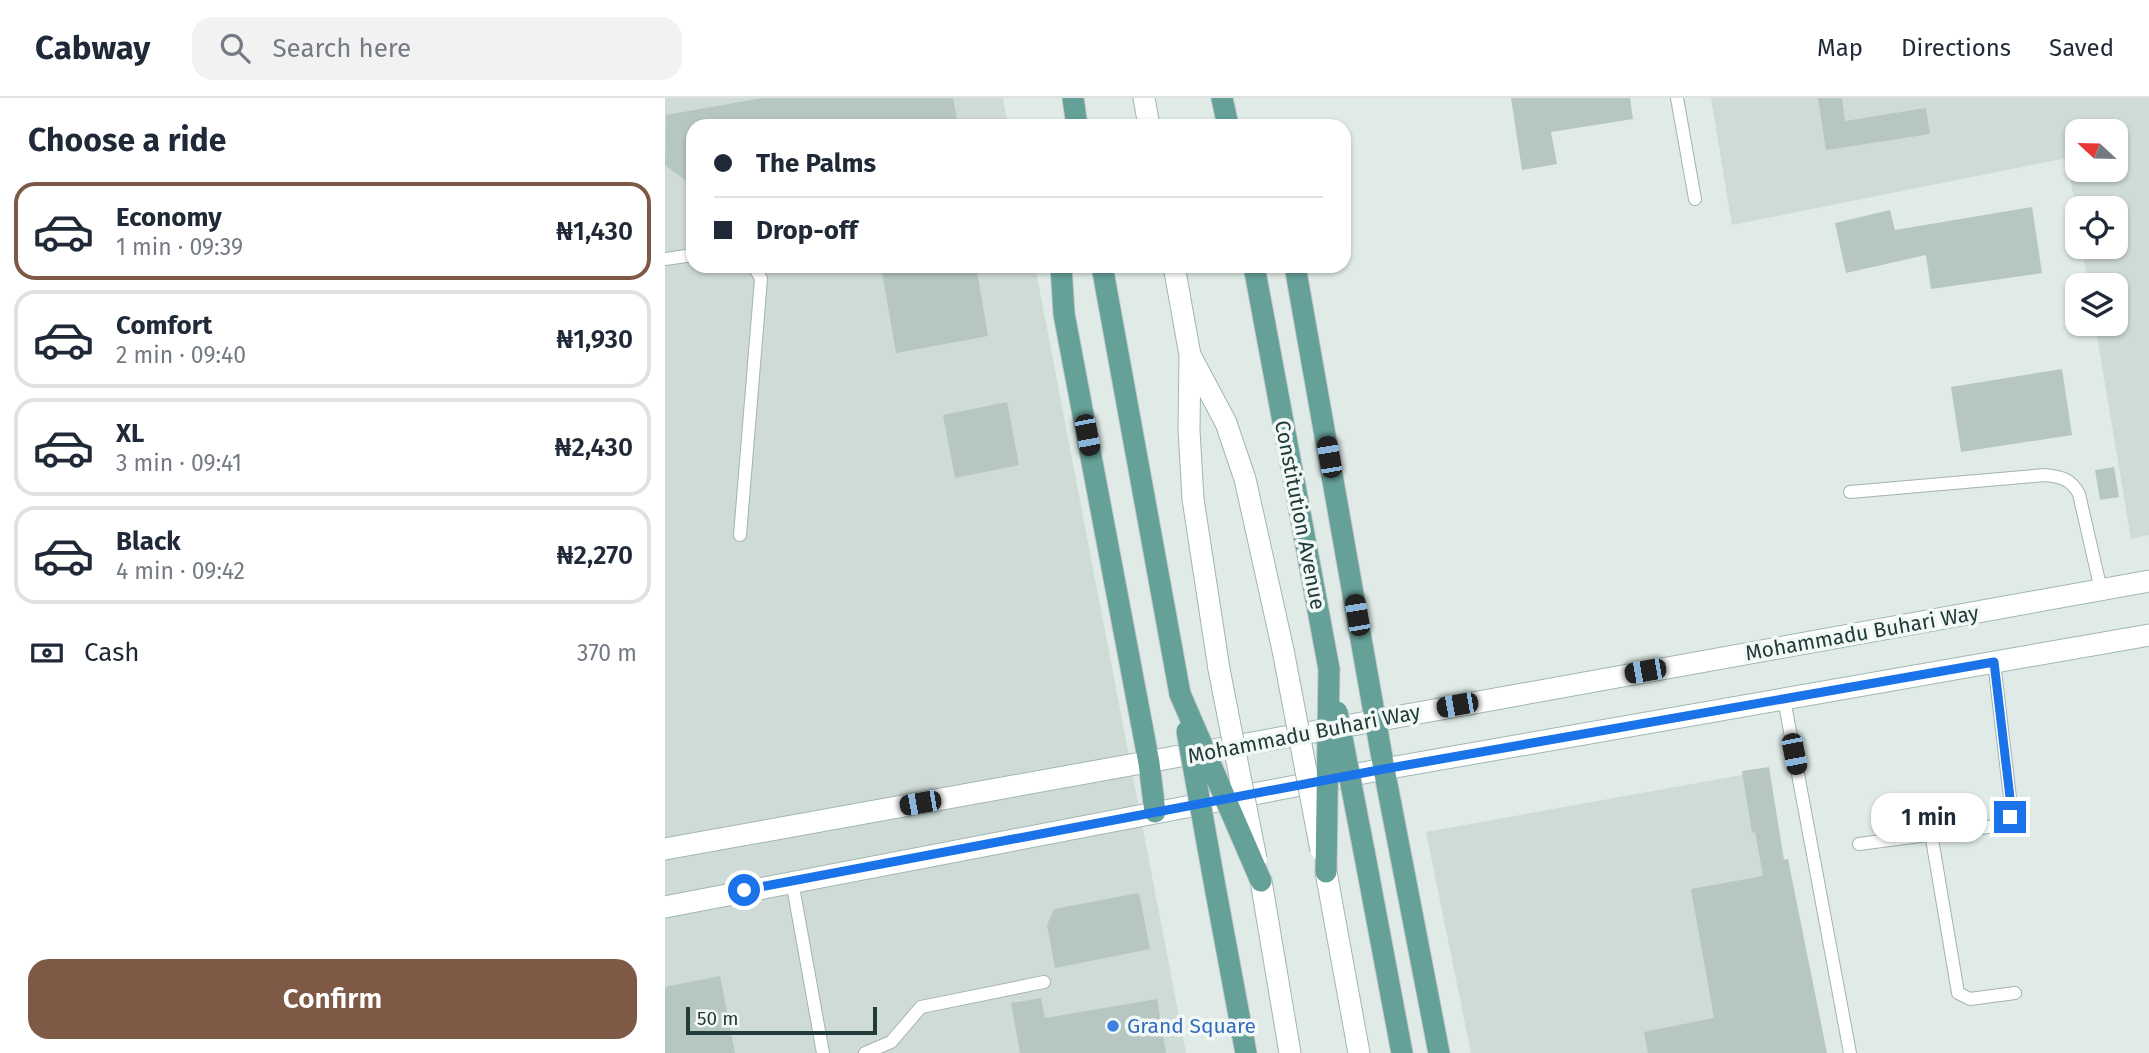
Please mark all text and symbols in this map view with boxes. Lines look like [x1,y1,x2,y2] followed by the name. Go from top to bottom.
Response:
[192,17,682,80] search box
[35,28,150,68] text: Cabway
[216,29,254,67] icon: search
[272,33,411,64] text: Search here
[1817,34,1863,62] text: Map
[1901,34,2011,62] text: Directions
[2049,34,2114,62] text: Saved
[2065,119,2128,182] north arrow
[2065,119,2128,336] map controls
[28,121,226,159] text: Choose a ride
[756,148,876,179] text: The Palms
[2065,196,2128,259] button: locate
[32,200,95,263] icon: car
[116,202,222,233] text: Economy
[756,215,858,246] text: Drop-off
[556,216,633,247] text: ₦1,430
[116,233,243,261] text: 1 min · 09:39
[2065,273,2128,336] button: layers
[32,308,95,371] icon: car
[116,310,212,341] text: Comfort
[556,324,633,355] text: ₦1,930
[116,341,246,369] text: 2 min · 09:40
[1073,412,1102,458] car
[32,416,95,479] icon: car
[116,418,144,449] text: XL
[1269,418,1331,612] street label: Constitution Avenue
[555,432,633,463] text: ₦2,430
[1316,434,1343,480] car
[116,449,242,477] text: 3 min · 09:41
[32,524,95,587] icon: car
[116,526,181,557] text: Black
[557,540,633,571] text: ₦2,270
[116,557,245,585] text: 4 min · 09:42
[1344,592,1371,638] car
[1743,600,1981,666] street label: Mohammadu Buhari Way
[28,634,66,672] icon: cash
[84,637,140,668] text: Cash
[577,639,637,667] text: 370 m
[1623,657,1668,685] car
[1435,691,1480,719] car
[1185,699,1423,769] street label: Mohammadu Buhari Way
[1780,731,1809,777] car
[898,789,943,817] car
[1870,792,1985,842] callout: 1 min
[1994,801,2026,833] route end
[1901,803,1957,831] text: 1 min
[728,874,760,906] route start
[28,959,637,1039] button: Confirm
[686,1004,877,1036] scale bar
[697,1007,738,1030] text: 50 m
[1127,1013,1256,1039] place label: Grand Square
[1105,1018,1121,1034] marker: Grand Square

